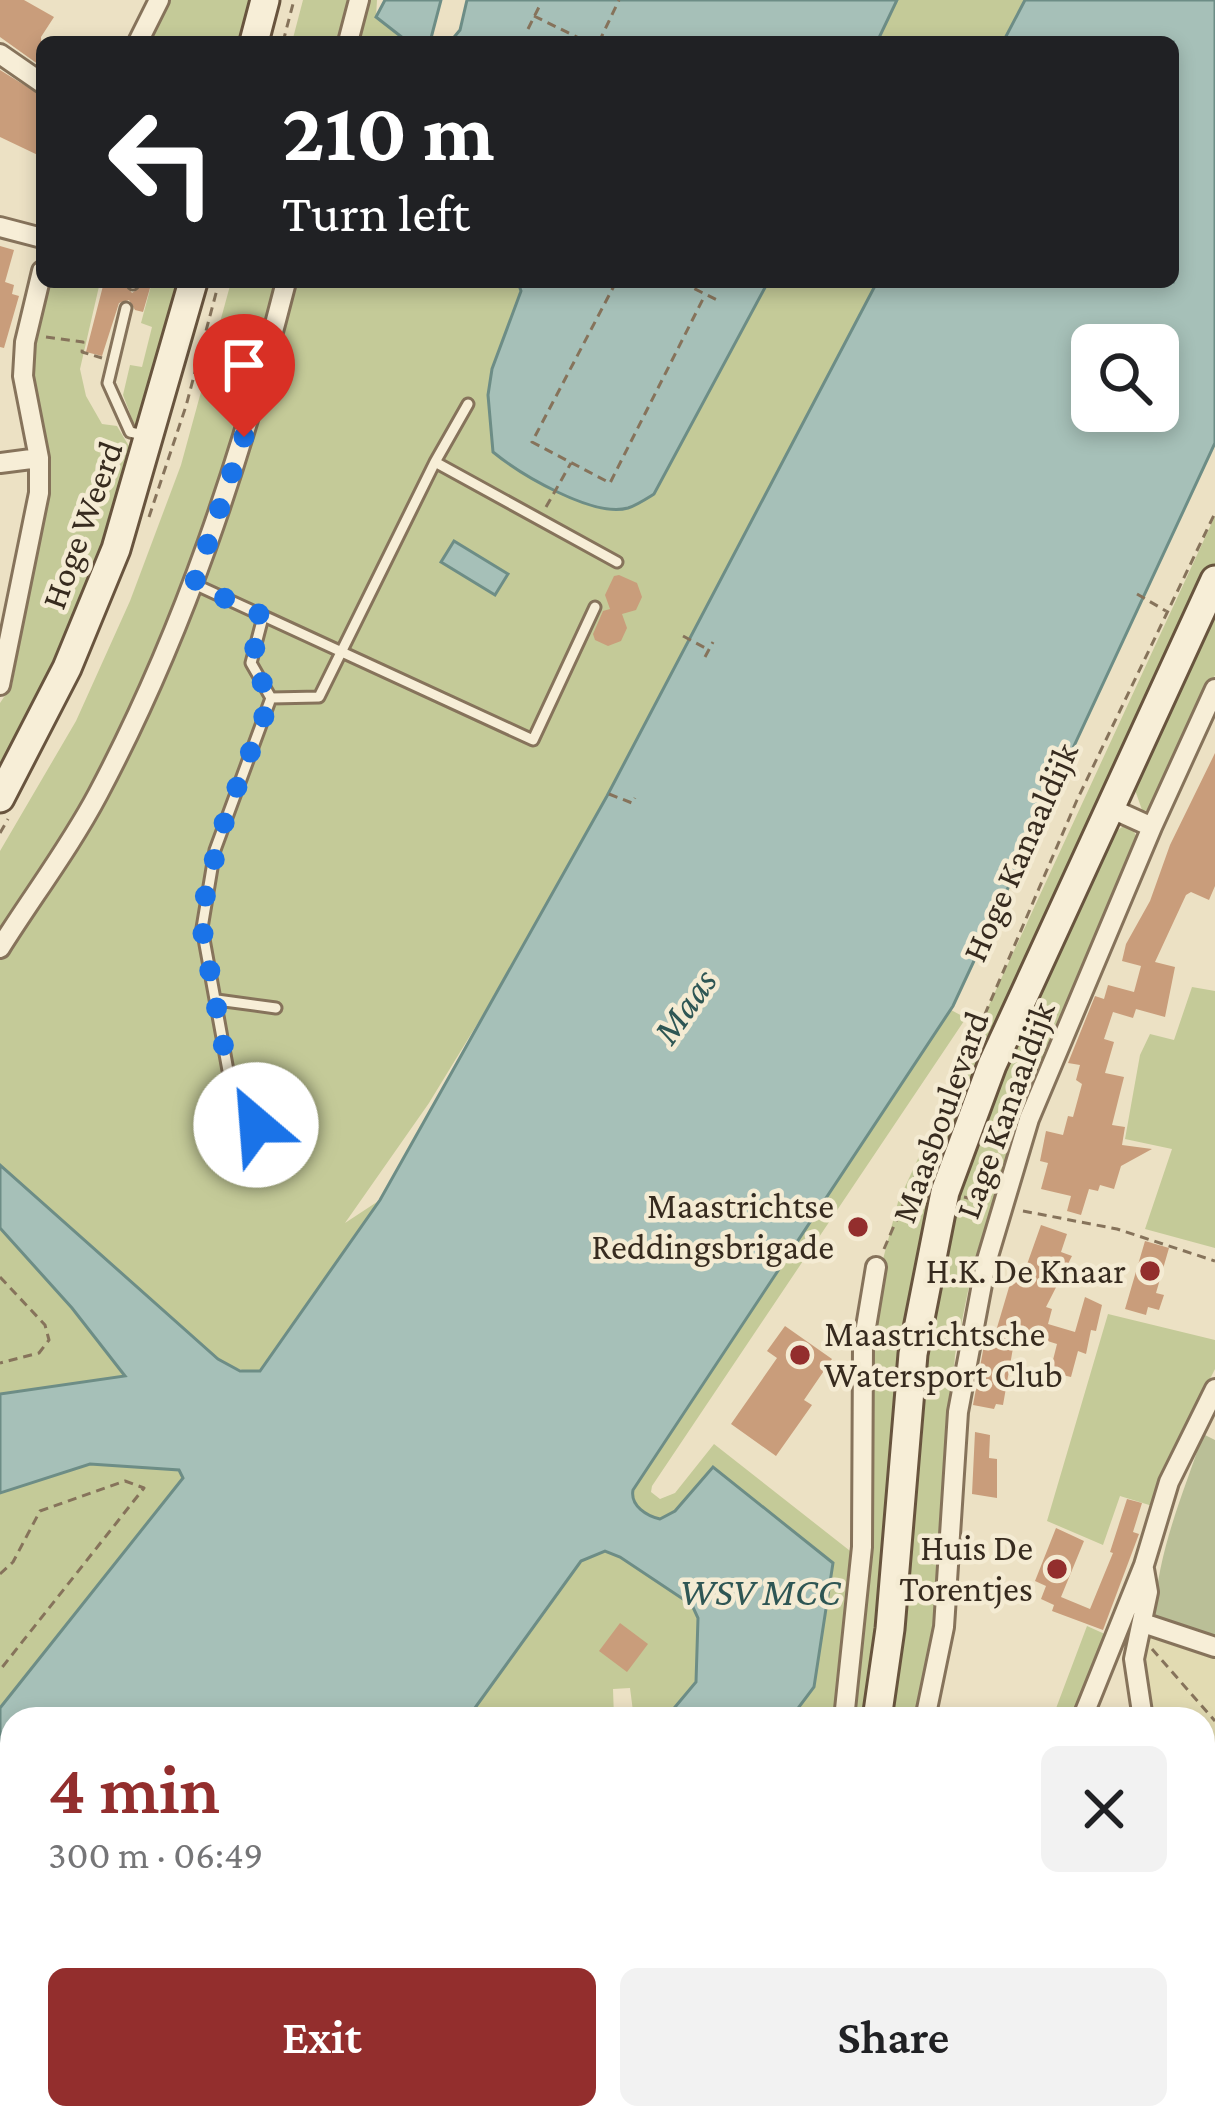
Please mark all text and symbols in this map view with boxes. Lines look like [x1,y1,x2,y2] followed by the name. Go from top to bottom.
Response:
[84,84,240,240] icon: left
[282,85,495,178] text: 210 m
[282,183,470,243] text: Turn left
[193,314,295,437] pin
[1071,324,1179,432] map controls
[1071,324,1179,432] button: search
[211,332,277,398] icon: arrive
[33,436,131,614] street label: Hoge Weerd
[954,736,1086,967] street label: Hoge Kanaaldijk
[643,960,725,1052] water label: Maas
[947,995,1063,1224] street label: Lage Kanaaldijk
[883,1006,997,1228] street label: Maasboulevard
[193,1062,319,1188] position arrow
[591,1186,834,1267] place label: Maastrichtse Reddingsbrigade
[845,1214,871,1240] marker: Maastrichtse Reddingsbrigade
[926,1251,1126,1291] place label: H.K. De Knaar
[1137,1258,1163,1284] marker: H.K. De Knaar
[824,1314,1063,1395] place label: Maastrichtsche Watersport Club
[787,1342,813,1368] marker: Maastrichtsche Watersport Club
[899,1528,1033,1609] place label: Huis De Torentjes
[1044,1556,1070,1582] marker: Huis De Torentjes
[679,1570,842,1613] water label: WSV MCC
[1041,1746,1167,1872] button: close
[48,1748,220,1828] text: 4 min
[48,1833,263,1876] text: 300 m · 06:49
[48,1968,596,2106] button: Exit
[620,1968,1167,2106] button: Share

